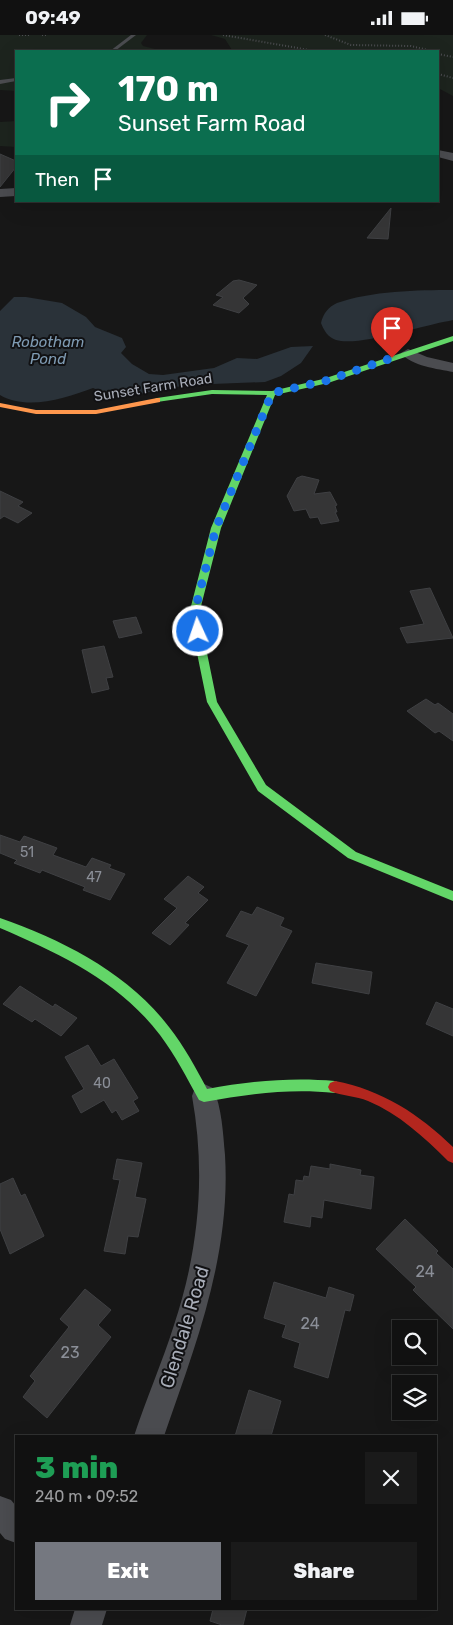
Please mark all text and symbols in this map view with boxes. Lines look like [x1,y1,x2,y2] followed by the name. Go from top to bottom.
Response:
[25,6,81,29] text: 09:49
[118,68,219,110] text: 170 m
[35,70,100,135] icon: right
[118,110,306,137] text: Sunset Farm Road
[89,165,117,193] icon: arrive
[35,168,79,191] text: Then
[371,307,413,358] pin
[378,314,406,342] icon: arrive
[12,333,84,368] water label: Robotham Pond
[93,370,213,405] street label: Sunset Farm Road
[171,604,223,656] position arrow
[20,844,34,861] house number: 51
[86,869,102,886] house number: 47
[93,1075,111,1092] house number: 40
[415,1262,435,1281] house number: 24
[155,1263,214,1391] street label: Glendale Road
[300,1314,320,1333] house number: 24
[392,1320,437,1420] map controls
[392,1320,437,1365] button: search
[60,1343,80,1362] house number: 23
[392,1375,437,1420] button: layers
[35,1450,118,1486] text: 3 min
[365,1452,417,1504] button: close
[35,1487,138,1506] text: 240 m · 09:52
[35,1542,221,1600] button: Exit
[231,1542,417,1600] button: Share

